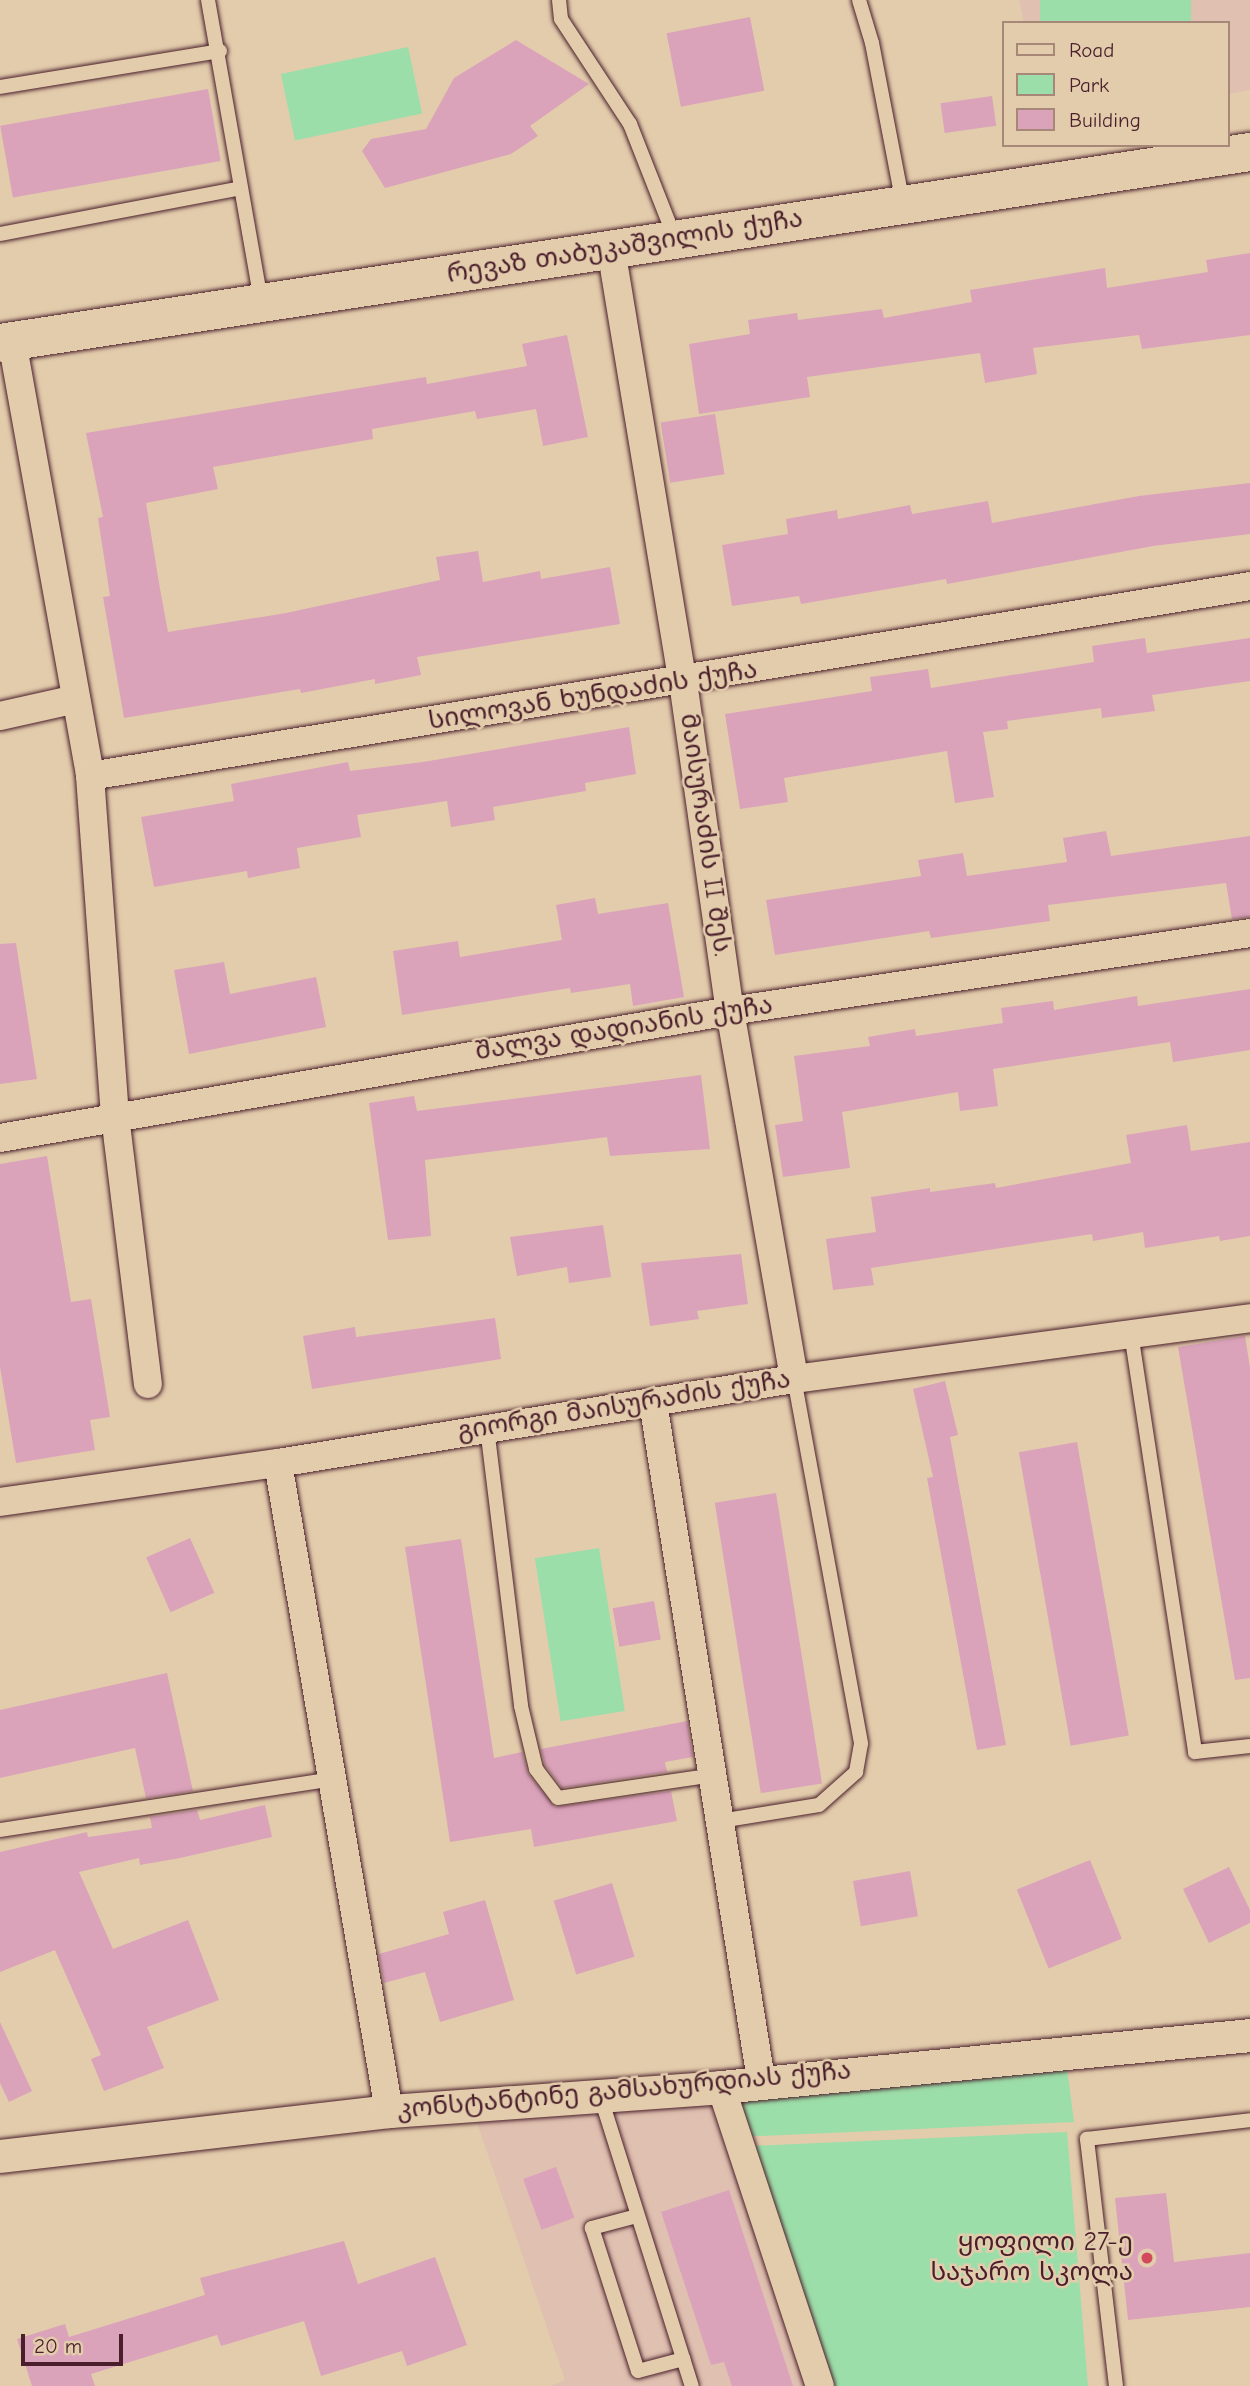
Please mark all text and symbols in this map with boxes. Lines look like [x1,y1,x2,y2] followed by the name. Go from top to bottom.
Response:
[1002,21,1229,147] legend
[1069,38,1114,62] text: Road
[1069,73,1109,97] text: Park
[1069,108,1141,132] text: Building
[445,203,805,291] street label: რევაზ თაბუკაშვილის ქუჩა
[426,655,760,737] street label: სილოვან ხუნდაძის ქუჩა
[672,711,738,959] street label: მაისურაძის II შეს.
[473,990,775,1068] street label: შალვა დადიანის ქუჩა
[455,1364,793,1448] street label: გიორგი მაისურაძის ქუჩა
[396,2056,852,2126] street label: კონსტანტინე გამსახურდიას ქუჩა
[930,2227,1133,2288] place label: ყოფილი 27-ე საჯარო სკოლა
[1139,2250,1155,2266] marker: ყოფილი 27-ე საჯარო სკოლა
[24,2320,126,2364] scale bar
[34,2334,82,2358] text: 20 m

